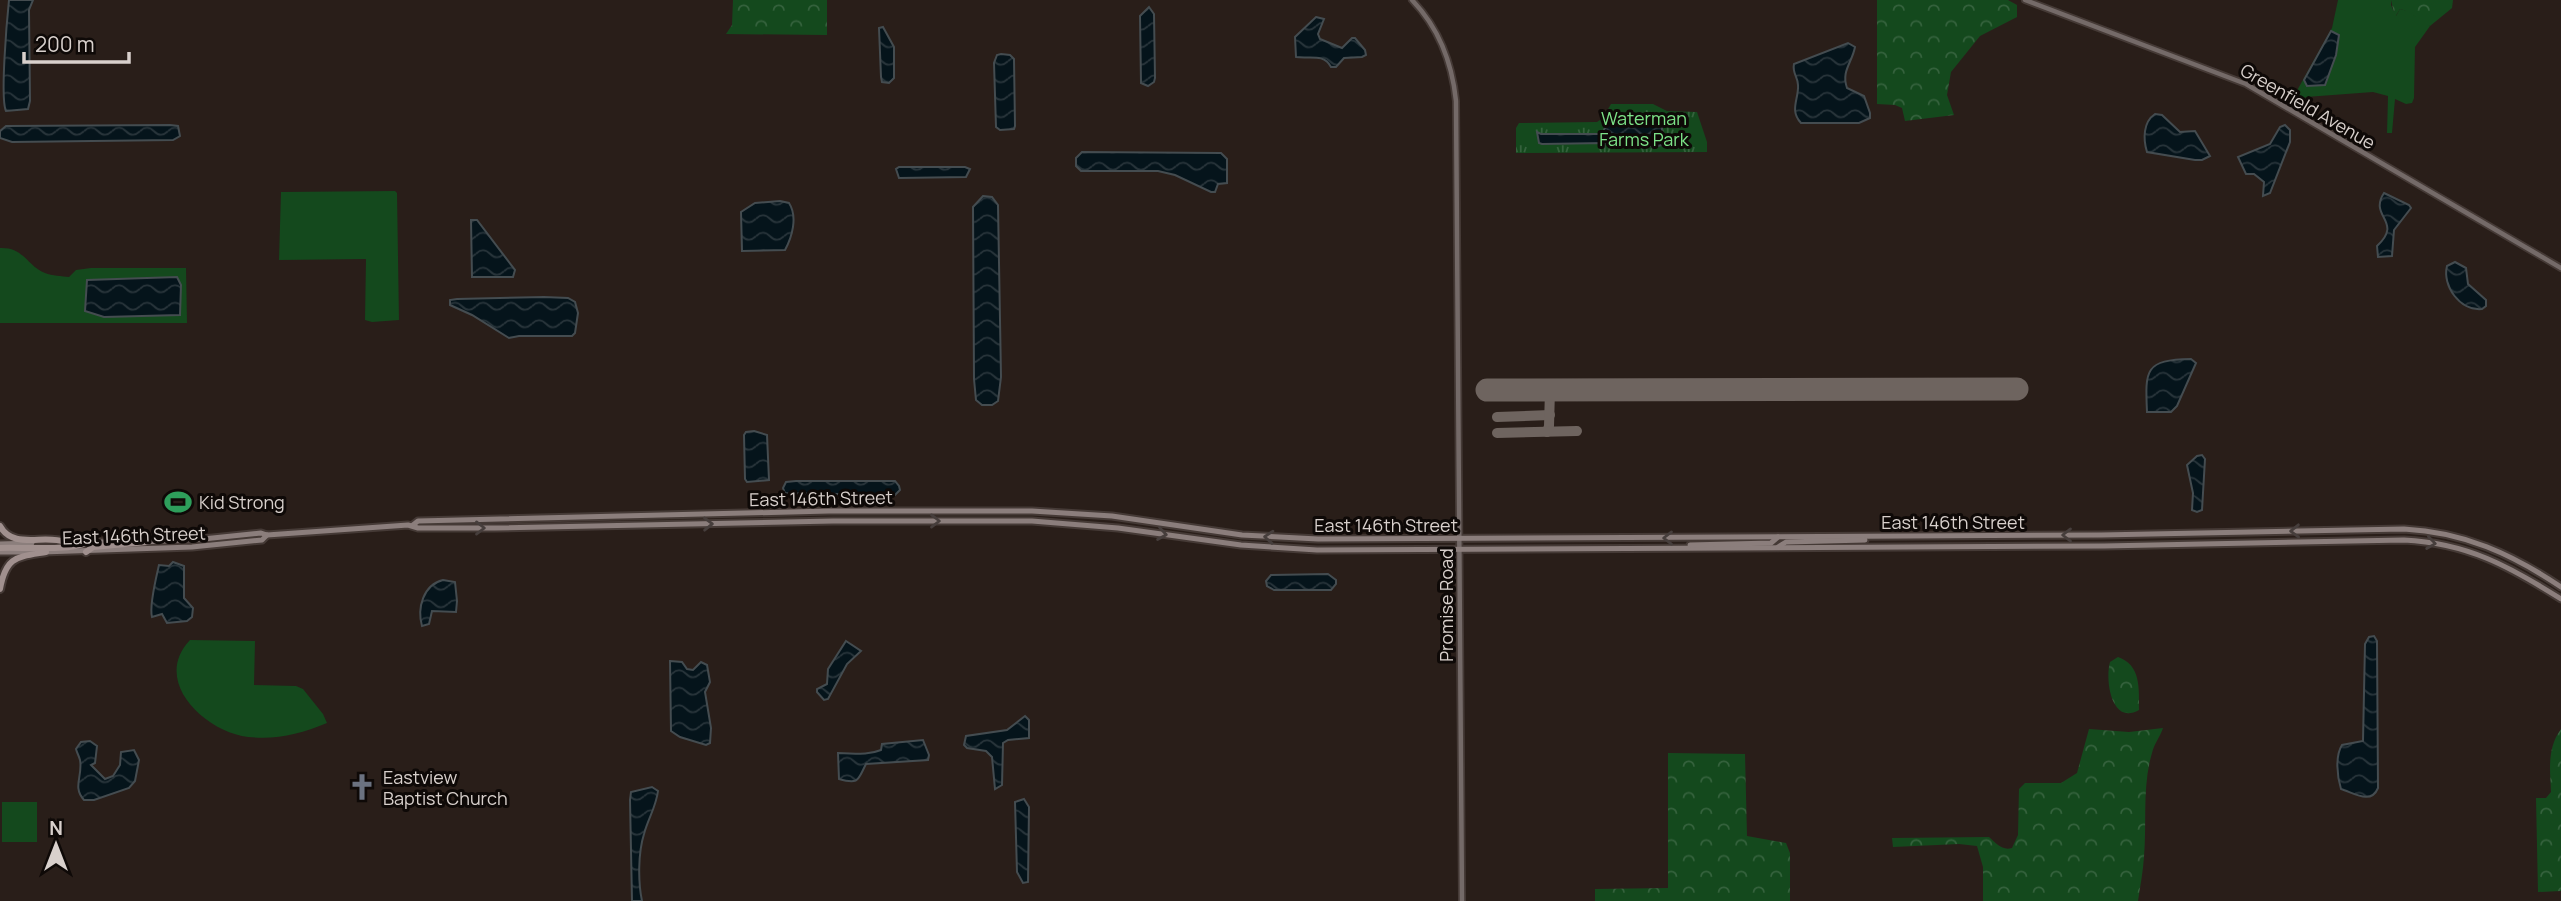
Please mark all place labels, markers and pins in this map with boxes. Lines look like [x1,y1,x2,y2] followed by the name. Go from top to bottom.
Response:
[163,487,193,517] sports icon: Kid Strong
[199,490,285,514] place label: Kid Strong
[383,765,508,810] place label: Eastview Baptist Church
[347,772,377,802] church icon: Eastview Baptist Church

